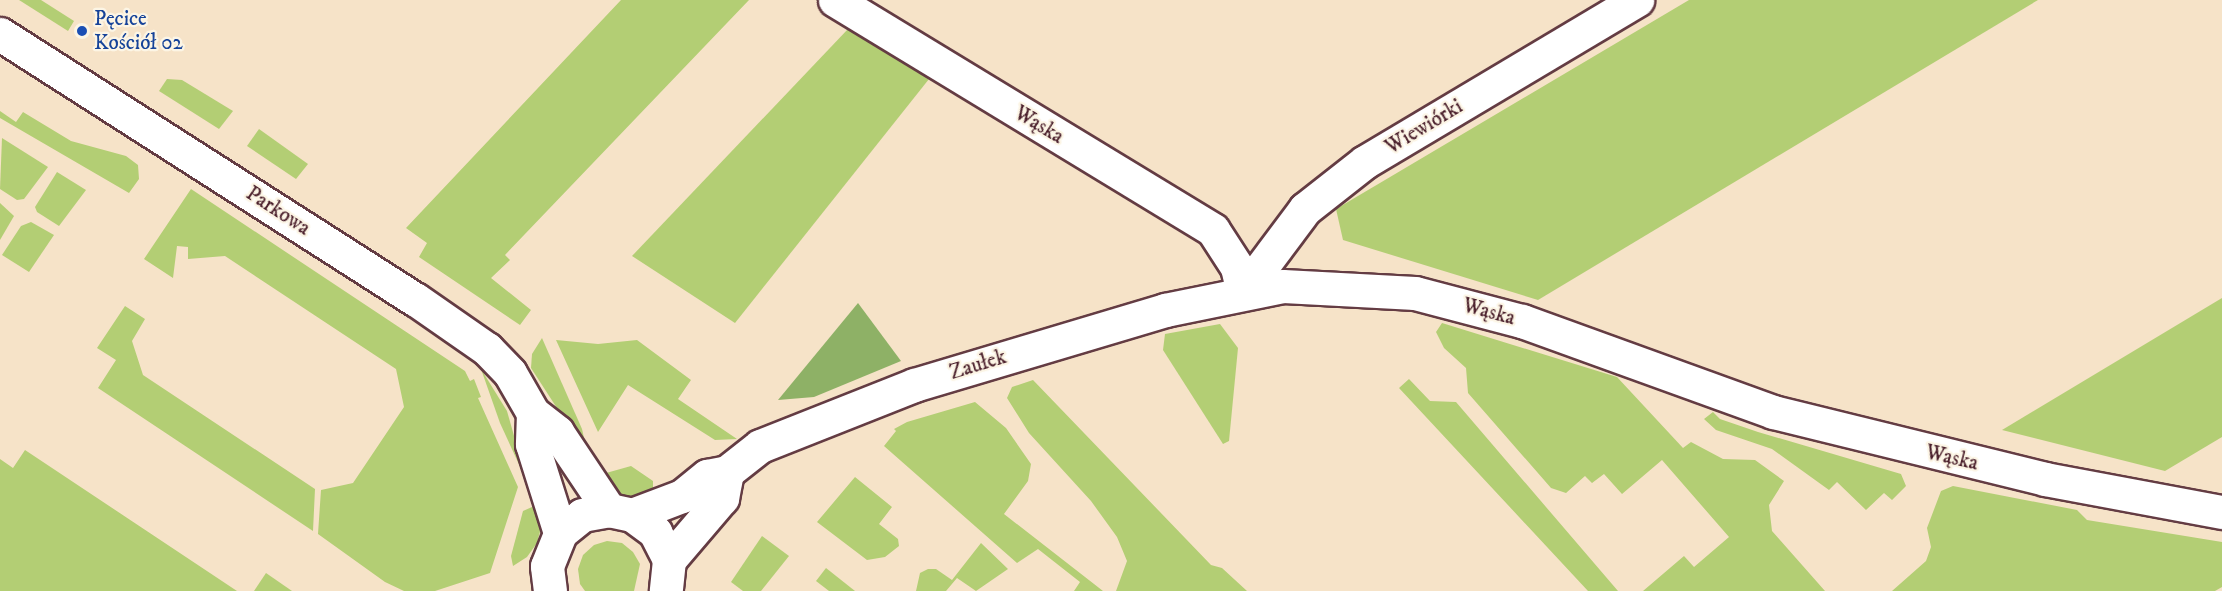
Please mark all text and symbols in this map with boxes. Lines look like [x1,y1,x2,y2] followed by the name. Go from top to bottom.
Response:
[94,6,183,56] place label: Pęcice Kościół 02
[75,24,89,38] marker: Pęcice Kościół 02
[1381,94,1467,160] street label: Wiewiórki
[1010,100,1068,150] street label: Wąska
[241,181,315,241] street label: Parkowa
[1460,293,1518,331] street label: Wąska
[947,344,1009,386] street label: Zaułek
[1923,440,1981,476] street label: Wąska

